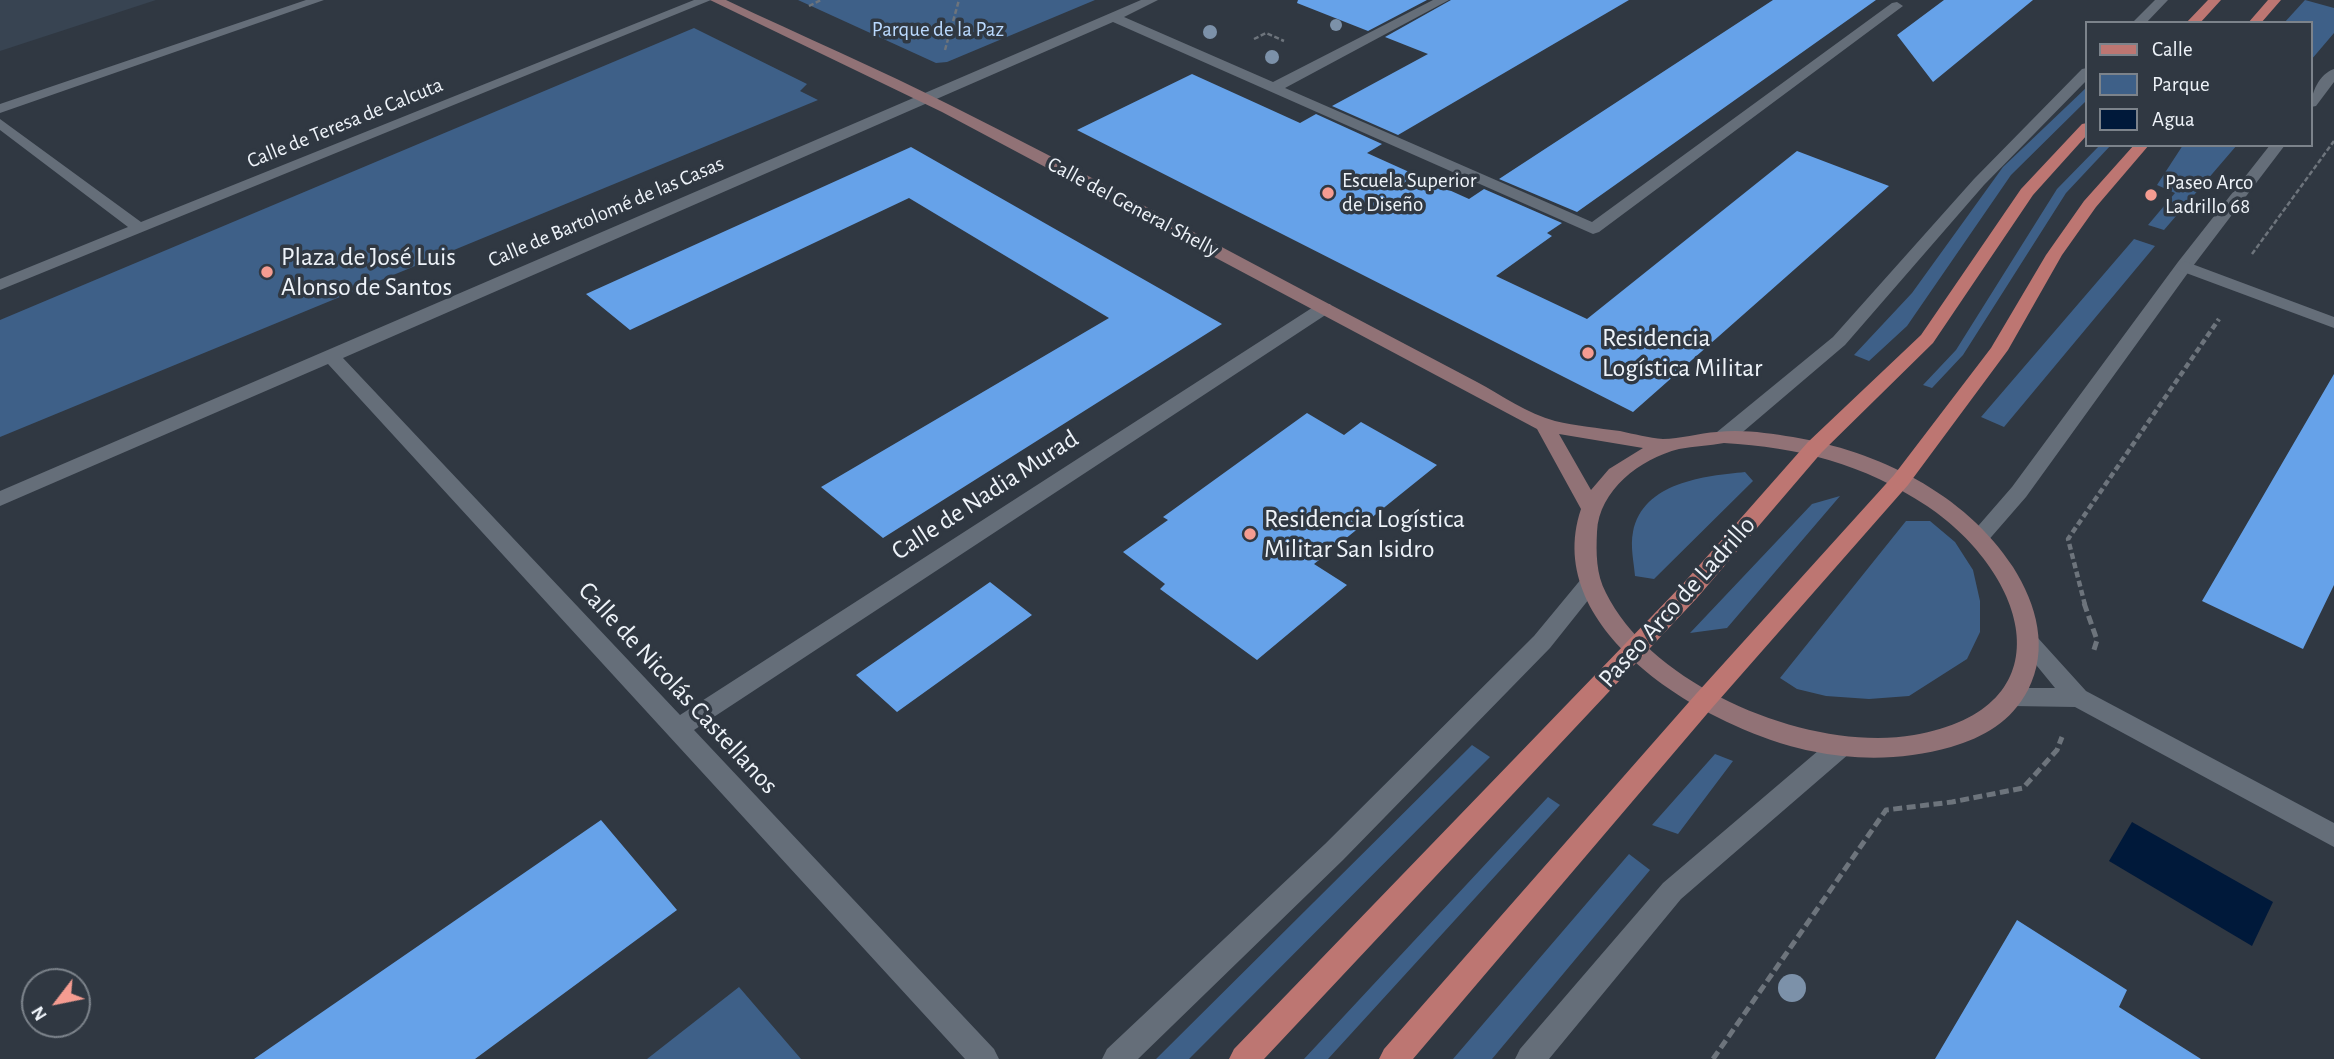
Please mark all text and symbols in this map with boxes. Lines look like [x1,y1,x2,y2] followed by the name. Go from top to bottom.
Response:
[872,17,1004,43] park label: Parque de la Paz
[2086,21,2313,147] legend
[2152,39,2193,60] text: Calle
[243,72,447,174] street label: Calle de Teresa de Calcuta
[2152,74,2210,95] text: Parque
[2152,109,2195,130] text: Agua
[484,151,728,273] street label: Calle de Bartolomé de las Casas
[1043,151,1223,263] street label: Calle del General Shelly
[1342,168,1476,218] place label: Escuela Superior de Diseño
[2165,170,2253,220] place label: Paseo Arco Ladrillo 68
[1320,185,1336,201] marker: Escuela Superior de Diseño
[2143,187,2159,203] marker: Paseo Arco Ladrillo 68
[281,241,456,302] place label: Plaza de José Luis Alonso de Santos
[259,264,275,280] marker: Plaza de José Luis Alonso de Santos
[1602,322,1762,384] place label: Residencia Logística Militar
[1580,345,1596,361] marker: Residencia Logística Militar
[886,423,1084,567] street label: Calle de Nadia Murad
[1264,503,1465,564] place label: Residencia Logística Militar San Isidro
[1592,510,1762,694] street label: Paseo Arco de Ladrillo
[1242,526,1258,542] marker: Residencia Logística Militar San Isidro
[571,575,785,801] street label: Calle de Nicolás Castellanos
[21,968,91,1038] north arrow
[28,1003,51,1024] text: N

